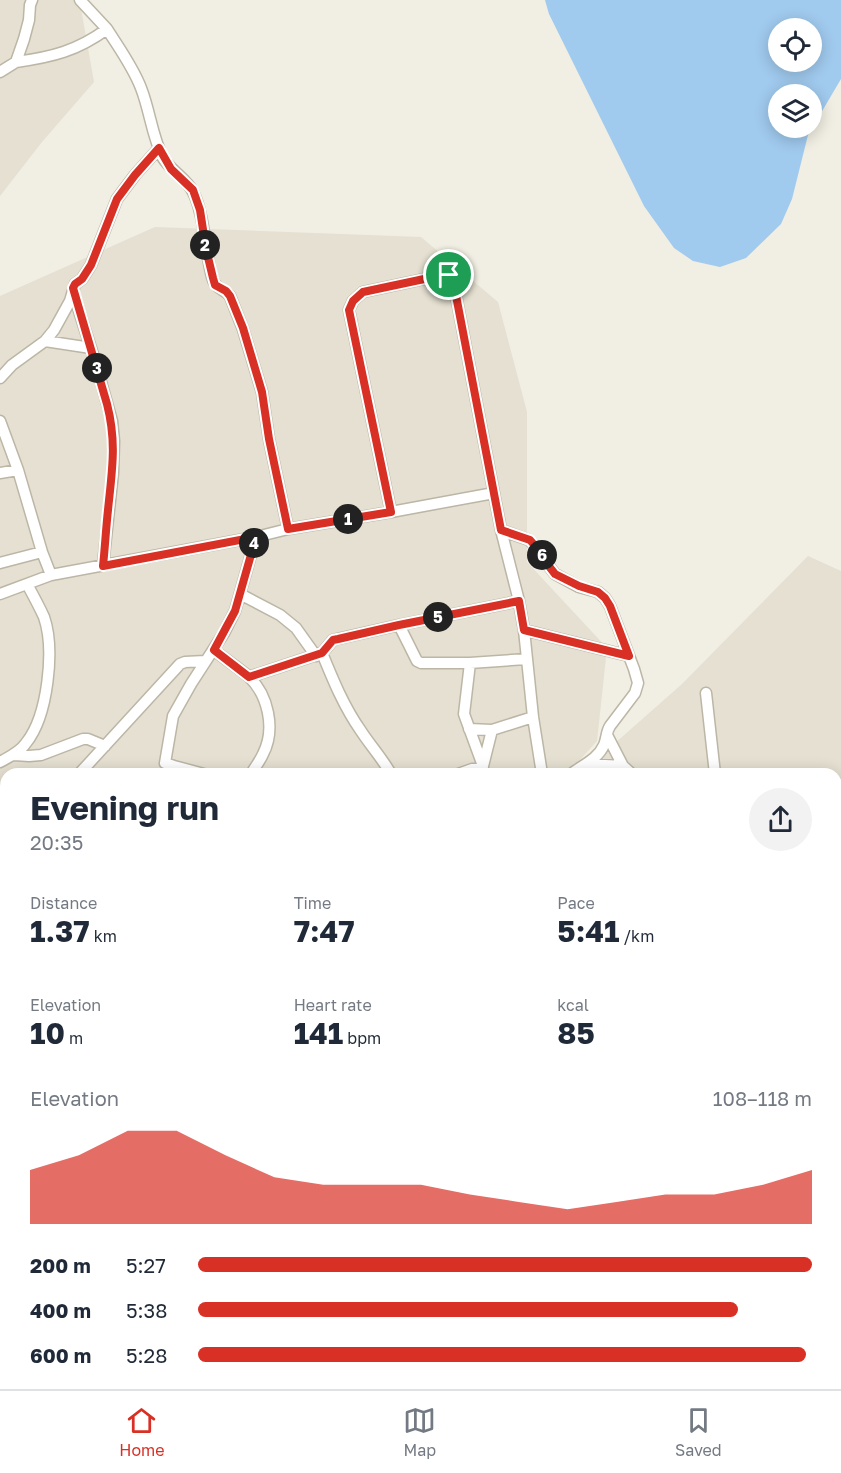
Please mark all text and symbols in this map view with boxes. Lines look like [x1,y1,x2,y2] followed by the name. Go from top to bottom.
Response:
[768,18,822,138] map controls
[768,18,822,72] button: locate
[768,84,822,138] button: layers
[190,230,220,260] pin: 2
[200,235,210,255] text: 2
[423,249,474,300] pin
[432,258,465,291] icon: arrive
[82,353,112,383] pin: 3
[92,358,102,378] text: 3
[333,504,363,534] pin: 1
[344,509,352,529] text: 1
[239,528,269,558] pin: 4
[249,533,259,553] text: 4
[527,540,557,570] pin: 6
[537,545,547,565] text: 6
[423,602,453,632] pin: 5
[433,607,443,627] text: 5
[30,788,219,827] text: Evening run
[749,788,812,851] button: share
[30,830,83,854] text: 20:35
[30,893,97,913] text: Distance
[294,893,331,913] text: Time
[557,893,595,913] text: Pace
[30,913,90,949] text: 1.37
[294,913,355,949] text: 7:47
[557,913,619,949] text: 5:41
[90,926,117,946] text: km
[619,926,654,946] text: /km
[30,995,101,1015] text: Elevation
[294,995,372,1015] text: Heart rate
[557,995,589,1015] text: kcal
[30,1015,65,1051] text: 10
[294,1015,343,1051] text: 141
[557,1015,595,1051] text: 85
[65,1028,83,1048] text: m
[343,1028,381,1048] text: bpm
[30,1086,119,1110] text: Elevation
[713,1086,812,1110] text: 108–118 m
[30,1253,91,1277] text: 200 m
[126,1253,166,1277] text: 5:27
[30,1298,91,1322] text: 400 m
[126,1298,168,1322] text: 5:38
[30,1343,91,1367] text: 600 m
[126,1343,167,1367] text: 5:28
[119,1404,165,1460] tab: Home
[403,1404,436,1460] tab: Map
[675,1404,722,1460] tab: Saved

